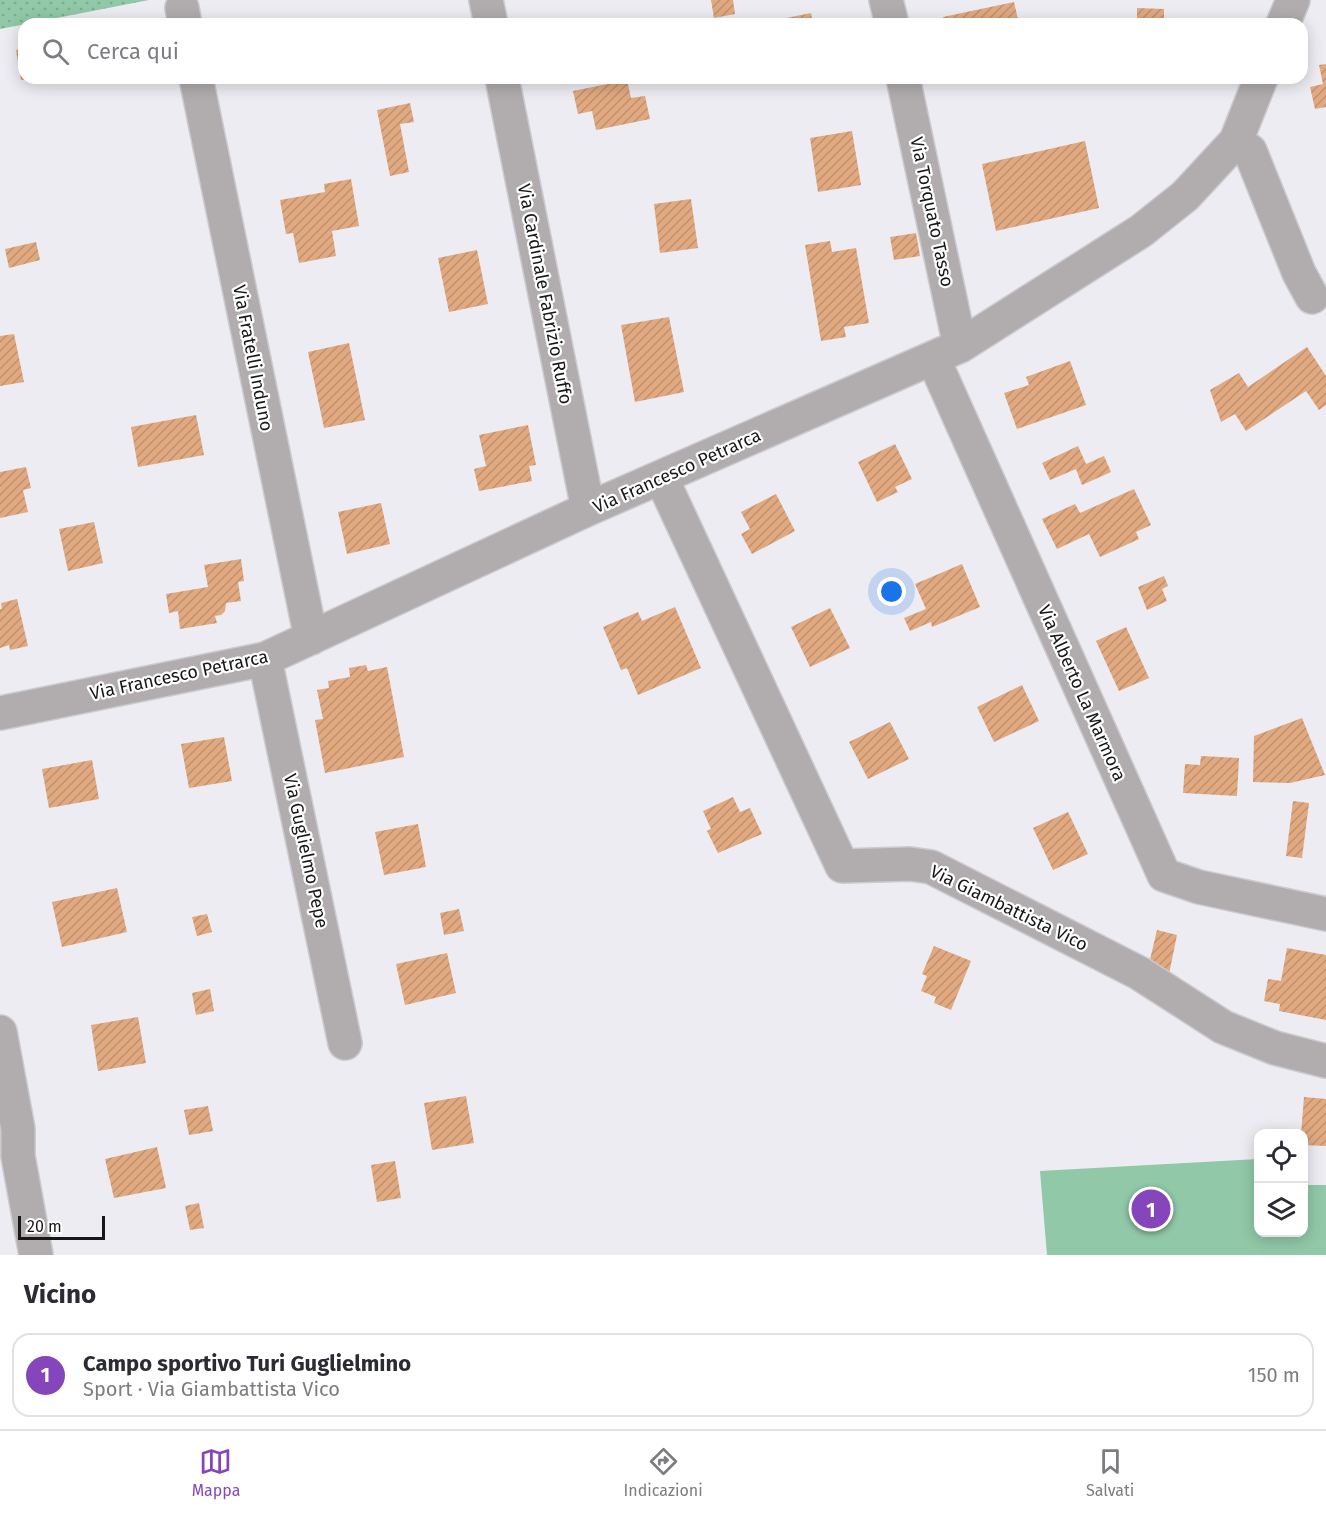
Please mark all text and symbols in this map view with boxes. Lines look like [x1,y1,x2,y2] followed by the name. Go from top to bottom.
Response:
[18,18,1308,84] search box
[39,35,72,68] icon: search
[87,38,179,65] text: Cerca qui
[905,135,959,289] street label: Via Torquato Tasso
[513,182,577,406] street label: Via Cardinale Fabrizio Ruffo
[228,283,278,433] street label: Via Fratelli Induno
[590,424,764,518] street label: Via Francesco Petrarca
[877,577,906,606] your location
[1033,602,1131,784] street label: Via Alberto La Marmora
[88,645,270,705] street label: Via Francesco Petrarca
[279,772,333,930] street label: Via Guglielmo Pepe
[926,860,1092,956] street label: Via Giambattista Vico
[1254,1129,1308,1237] map controls
[1254,1129,1308,1183] button: locate
[1254,1183,1308,1237] button: layers
[1132,1186,1170,1232] pin: 1
[18,1213,105,1240] scale bar
[27,1217,62,1236] text: 20 m
[24,1279,96,1310] text: Vicino
[83,1350,411,1377] text: Campo sportivo Turi Guglielmino
[41,1363,50,1387] text: 1
[1248,1363,1300,1387] text: 150 m
[83,1377,340,1401] text: Sport · Via Giambattista Vico
[192,1445,240,1500] tab: Mappa
[624,1445,703,1500] tab: Indicazioni
[1086,1445,1134,1500] tab: Salvati

